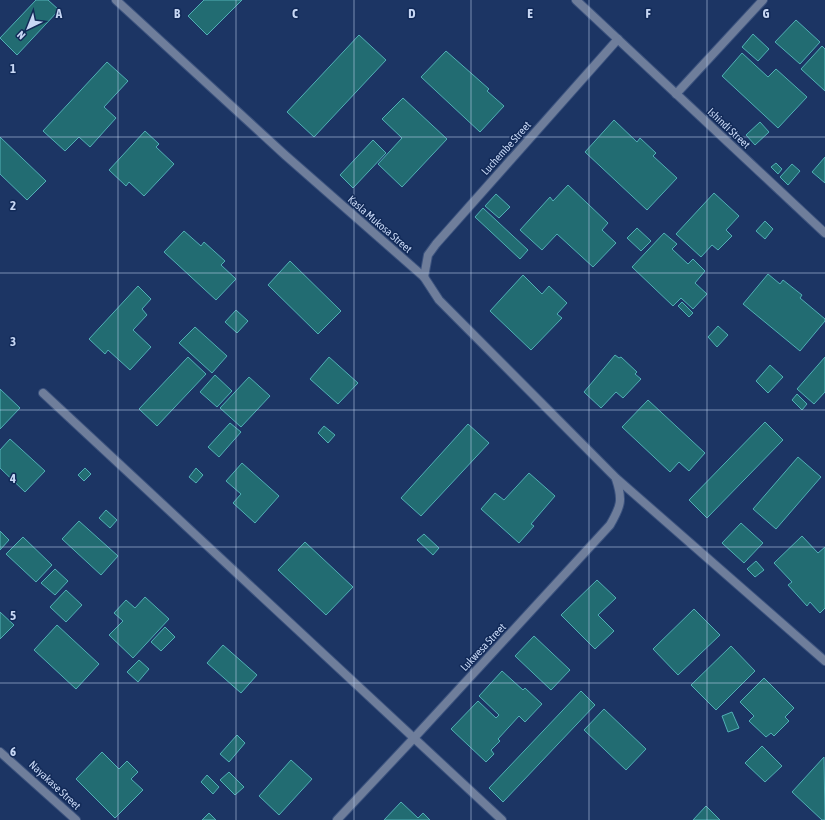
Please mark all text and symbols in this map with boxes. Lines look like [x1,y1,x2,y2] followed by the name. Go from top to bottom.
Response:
[55,6,63,21] text: A
[174,6,181,21] text: B
[292,6,298,21] text: C
[408,6,416,21] text: D
[527,6,533,21] text: E
[645,6,651,21] text: F
[763,6,770,21] text: G
[8,8,48,48] north arrow
[15,29,28,42] text: N
[10,61,16,76] text: 1
[705,105,753,151] street label: Ishindi Street
[479,119,533,177] street label: Luchembe Street
[346,193,414,255] street label: Kasla Mukosa Street
[10,198,16,213] text: 2
[10,334,16,349] text: 3
[9,471,16,486] text: 4
[10,608,16,623] text: 5
[458,621,508,673] street label: Lukwesa Street
[10,744,16,759] text: 6
[27,758,83,812] street label: Nayakase Street

